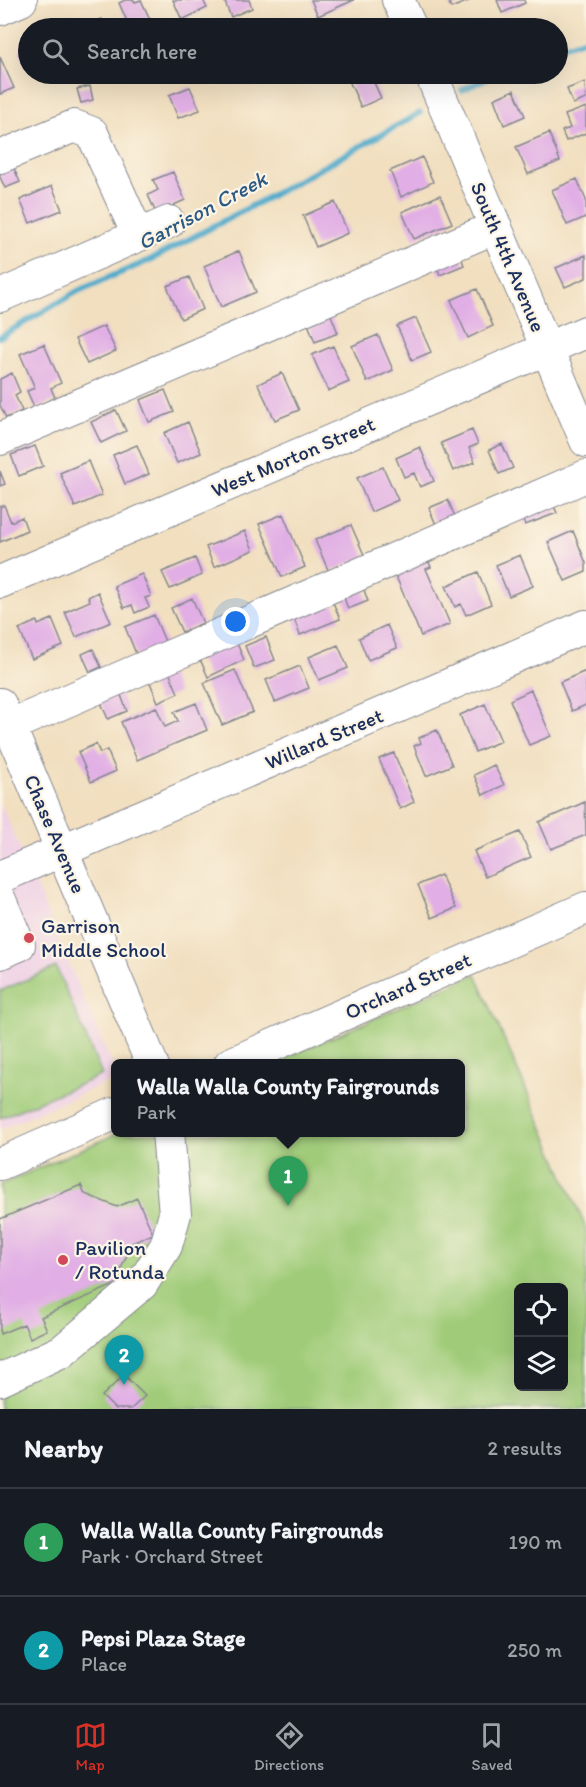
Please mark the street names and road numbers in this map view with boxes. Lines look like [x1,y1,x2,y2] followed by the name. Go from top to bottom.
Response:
[466,178,551,336] street label: South 4th Avenue
[207,411,379,502] street label: West Morton Street
[261,702,387,775] street label: Willard Street
[19,771,92,897] street label: Chase Avenue
[341,947,475,1025] street label: Orchard Street

